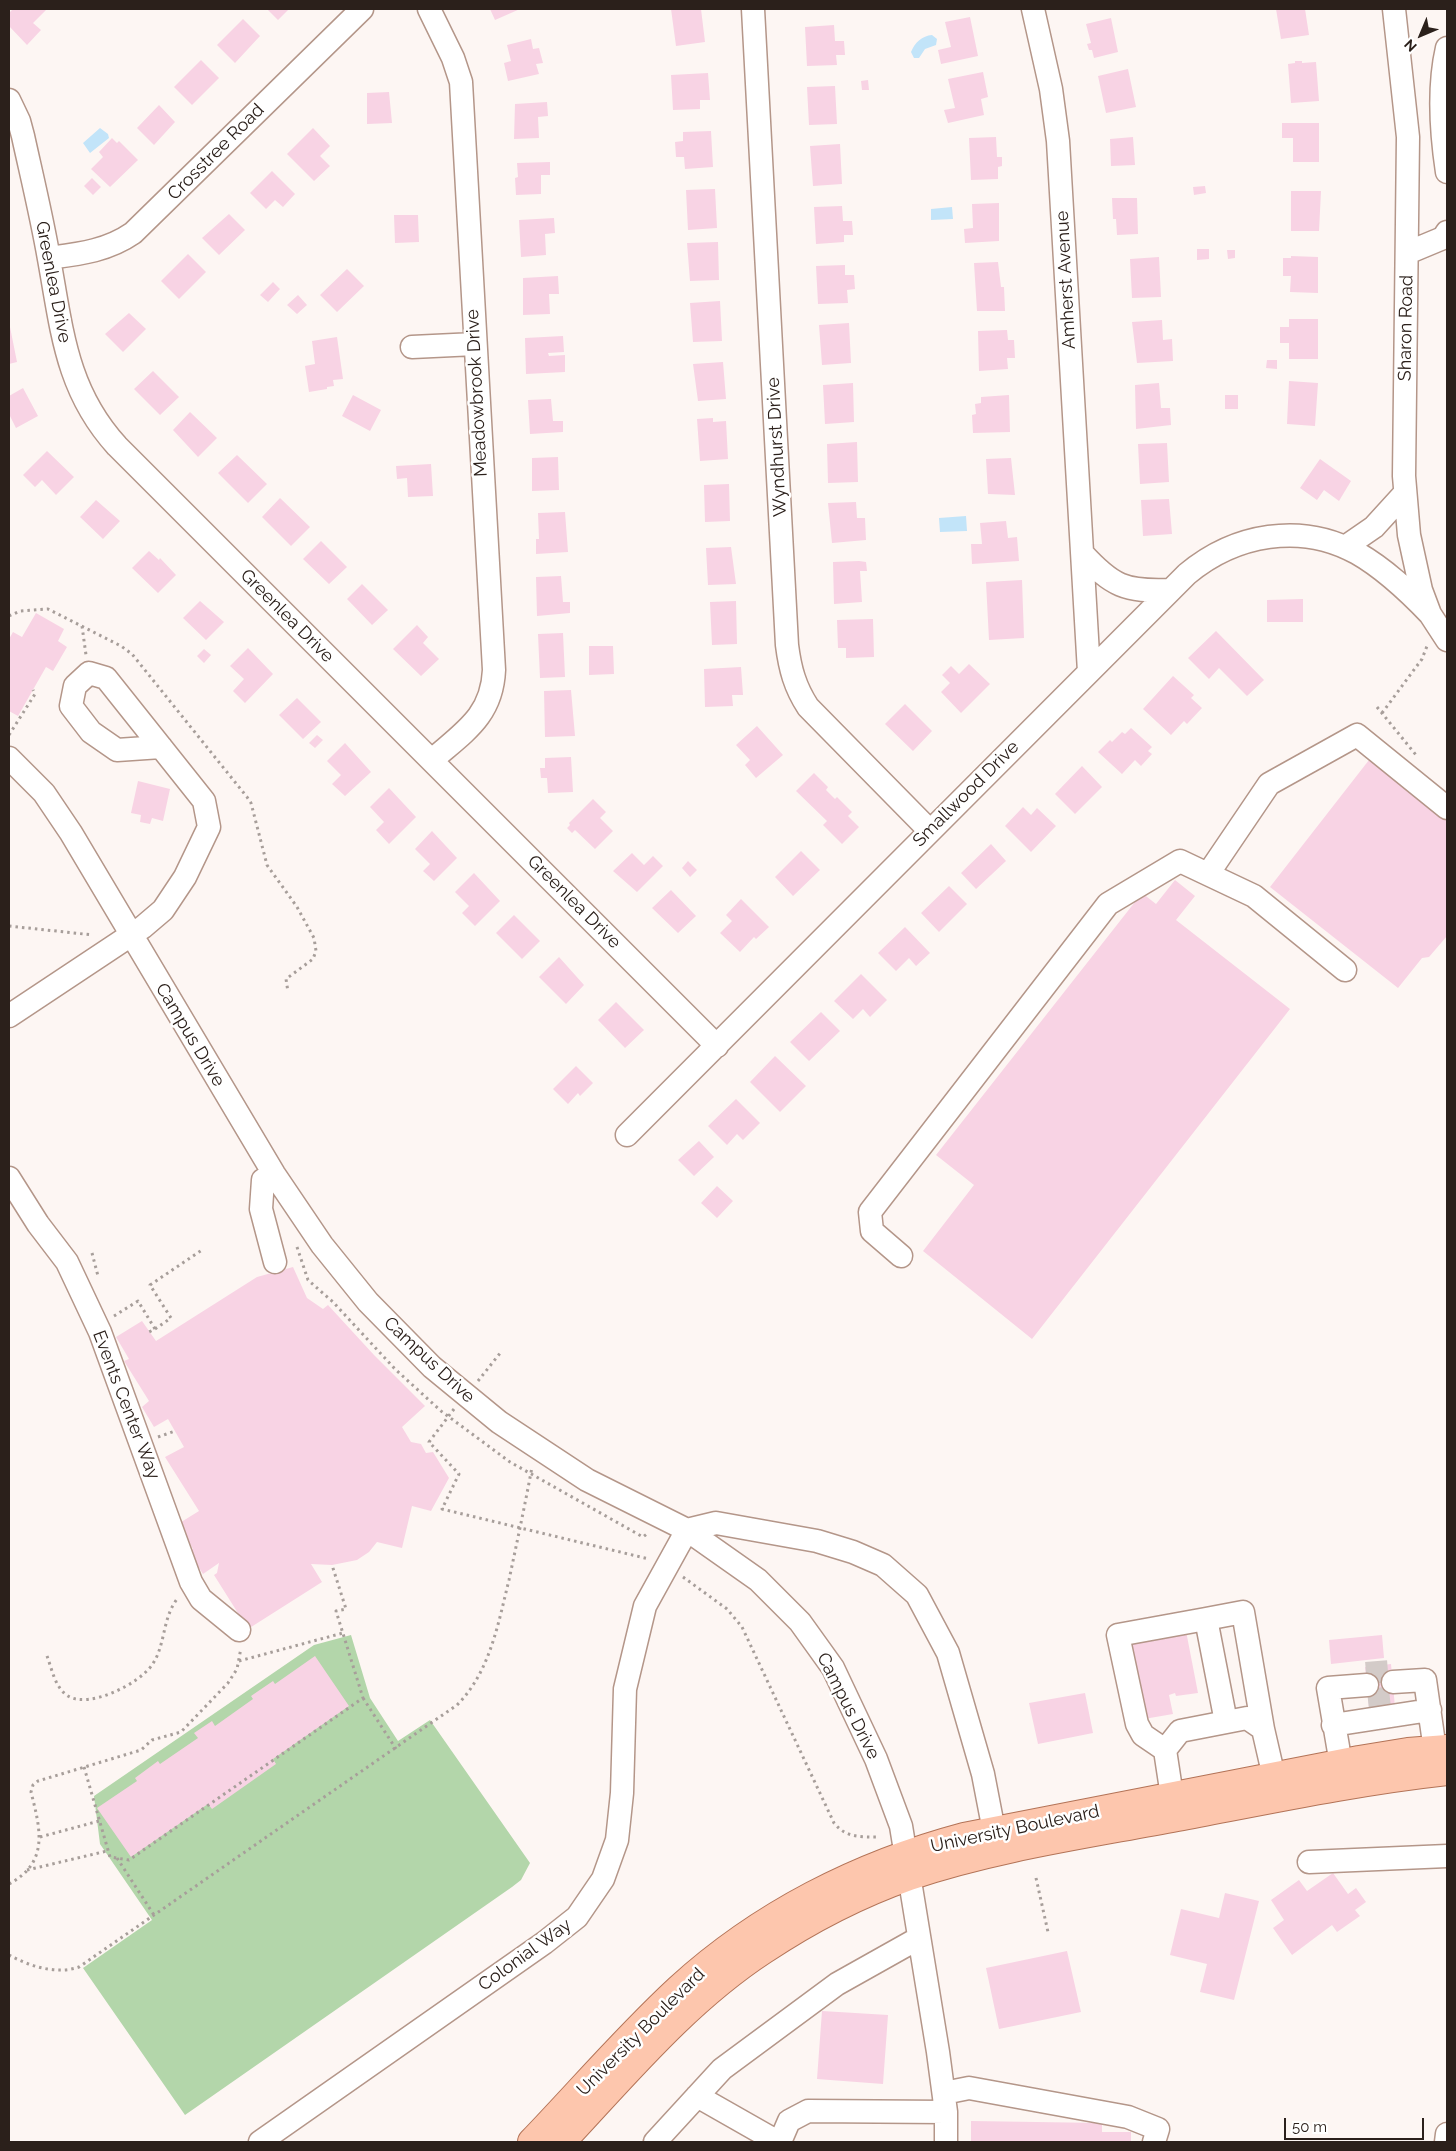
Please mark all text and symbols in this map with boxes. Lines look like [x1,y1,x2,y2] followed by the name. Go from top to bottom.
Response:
[1396,10,1446,60] north arrow
[1401,36,1420,55] text: N
[163,99,269,205] street label: Crosstree Road
[1052,210,1080,350] street label: Amherst Avenue
[31,219,75,345] street label: Greenlea Drive
[1394,275,1418,381] street label: Sharon Road
[462,309,492,477] street label: Meadowbrook Drive
[763,377,791,517] street label: Wyndhurst Drive
[236,565,338,667] street label: Greenlea Drive
[908,736,1024,852] street label: Smallwood Drive
[523,851,625,953] street label: Greenlea Drive
[151,979,229,1091] street label: Campus Drive
[379,1312,479,1408] street label: Campus Drive
[88,1327,164,1483] street label: Events Center Way
[812,1649,884,1763] street label: Campus Drive
[929,1801,1101,1857] street label: University Boulevard
[474,1914,576,1996] street label: Colonial Way
[573,1964,709,2100] street label: University Boulevard
[1286,2108,1426,2140] scale bar
[1292,2118,1327,2136] text: 50 m

